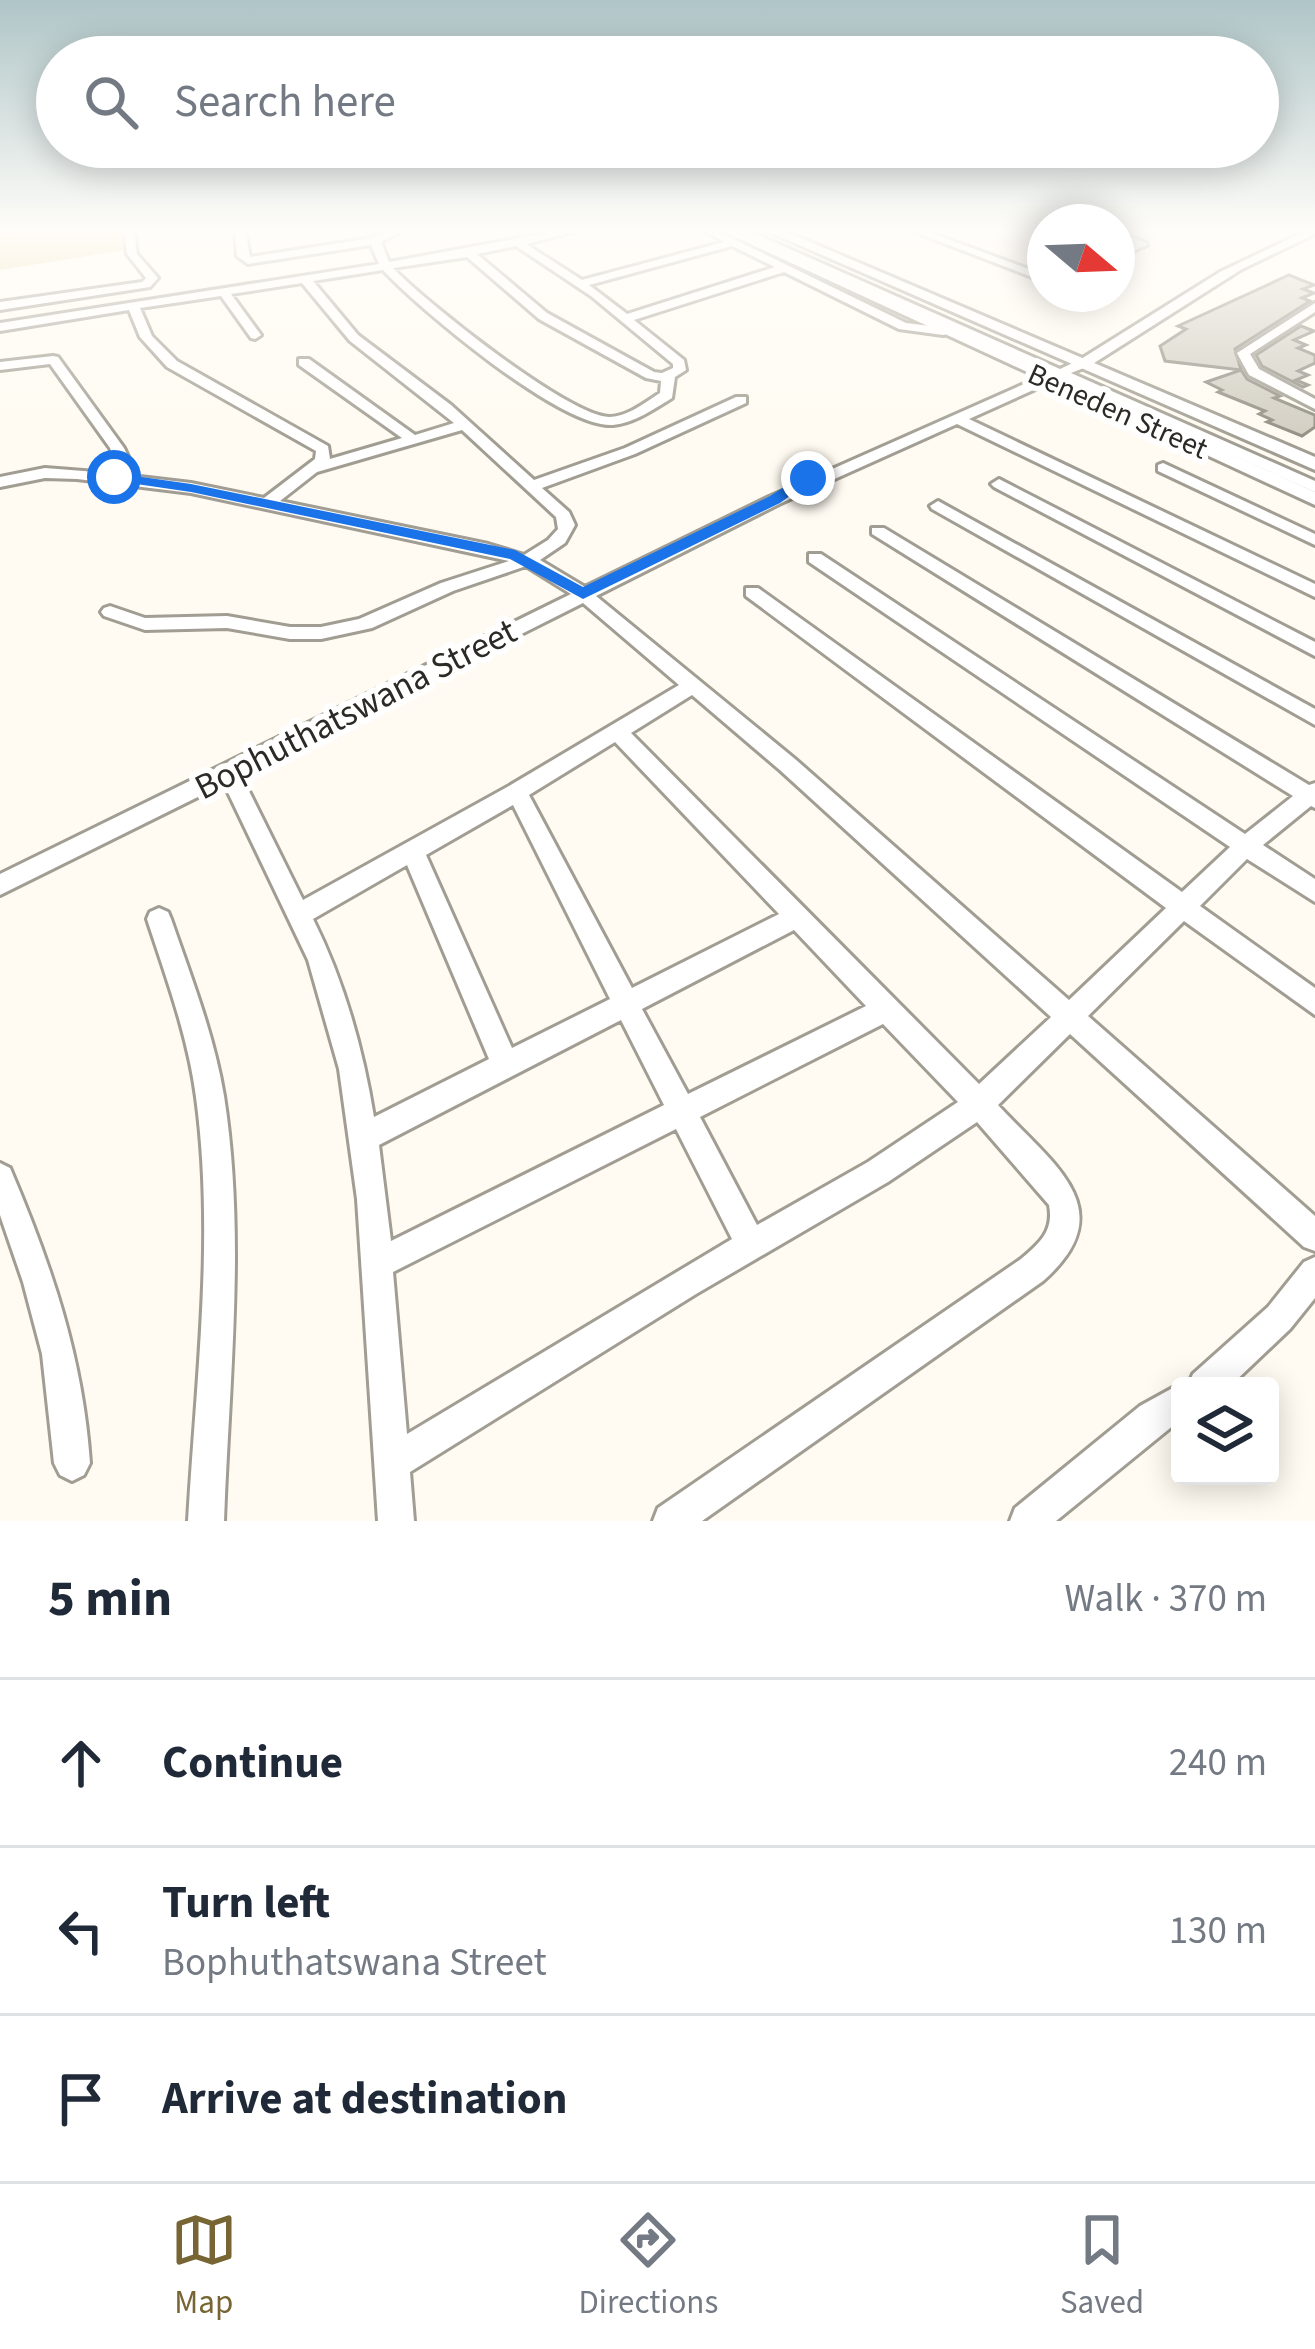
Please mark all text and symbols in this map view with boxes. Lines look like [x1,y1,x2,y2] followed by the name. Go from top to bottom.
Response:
[36,36,1279,168] search box
[78,69,144,135] icon: search
[174,70,396,134] text: Search here
[1027,204,1135,312] north arrow
[1021,353,1215,470] street label: Beneden Street
[87,450,141,504] route start
[781,451,835,505] route end
[186,606,525,813] street label: Bophuthatswana Street
[1171,1377,1279,1485] map controls
[1171,1377,1279,1485] button: layers
[48,1563,172,1635] text: 5 min
[1064,1571,1267,1627] text: Walk · 370 m
[48,1730,114,1796] icon: ahead
[162,1731,343,1795] text: Continue
[1169,1735,1267,1791] text: 240 m
[162,1871,330,1935] text: Turn left
[48,1898,114,1964] icon: left
[1169,1903,1267,1959] text: 130 m
[162,1935,547,1991] text: Bophuthatswana Street
[48,2066,114,2132] icon: arrive
[162,2067,567,2131] text: Arrive at destination
[171,2207,237,2326] tab: Map
[579,2207,718,2326] tab: Directions
[1060,2207,1144,2326] tab: Saved

